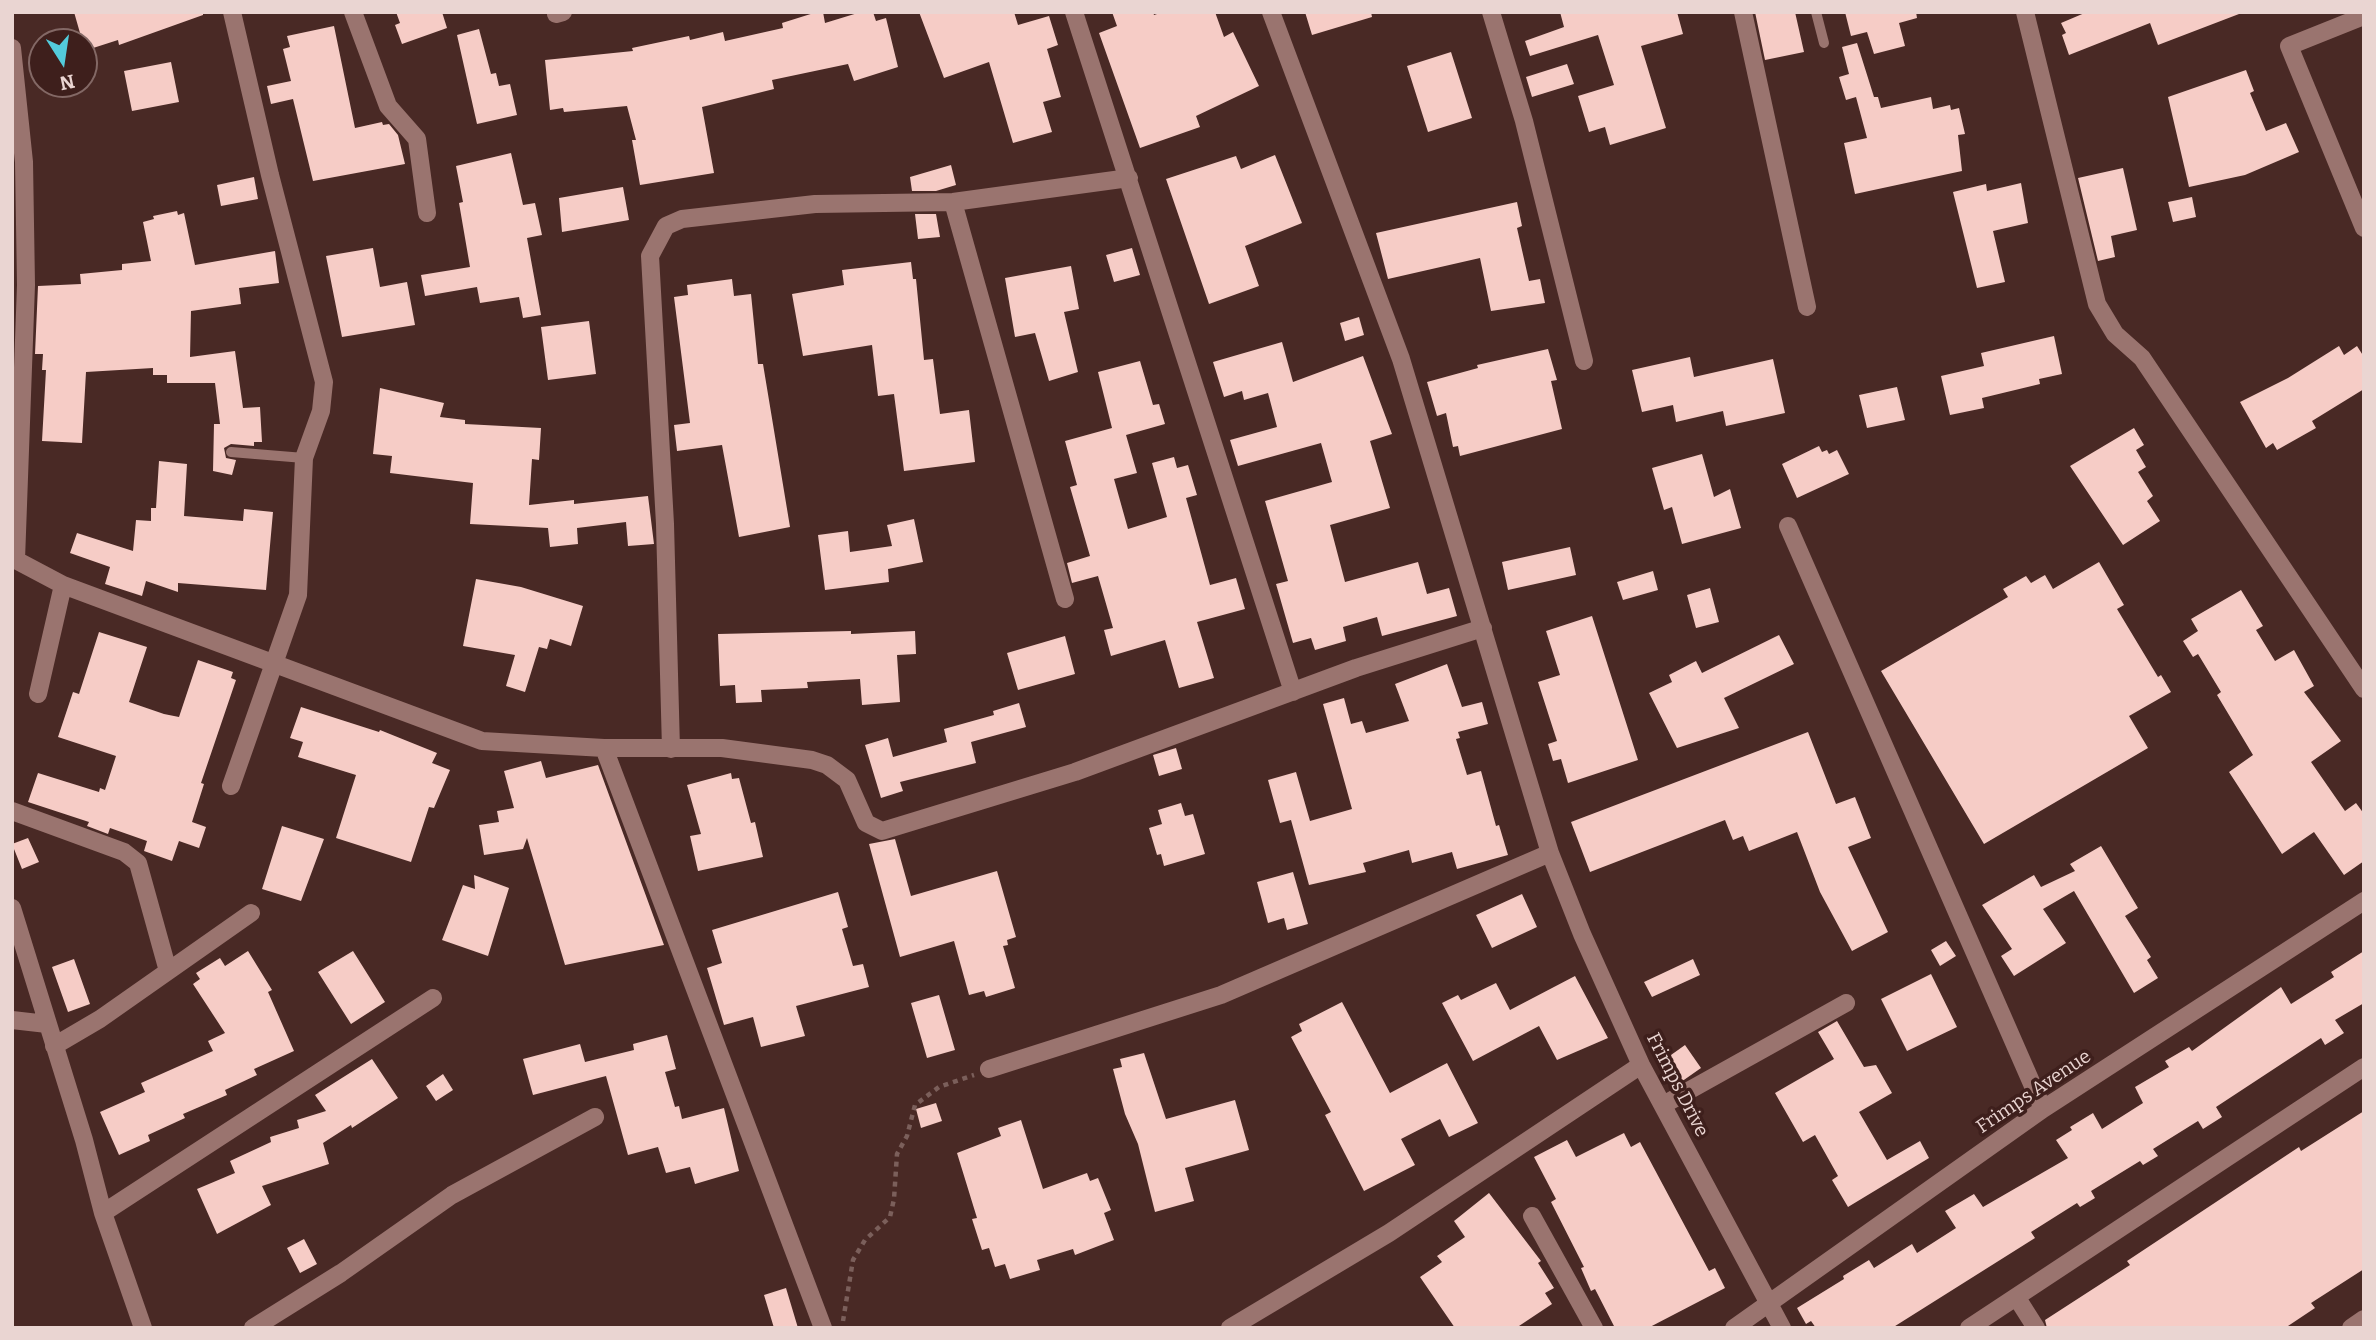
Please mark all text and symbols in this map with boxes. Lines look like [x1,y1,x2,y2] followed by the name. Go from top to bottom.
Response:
[28,28,98,98] north arrow
[57,69,77,95] text: N
[1641,1029,1713,1141] street label: Frimps Drive
[1972,1045,2096,1139] street label: Frimps Avenue

